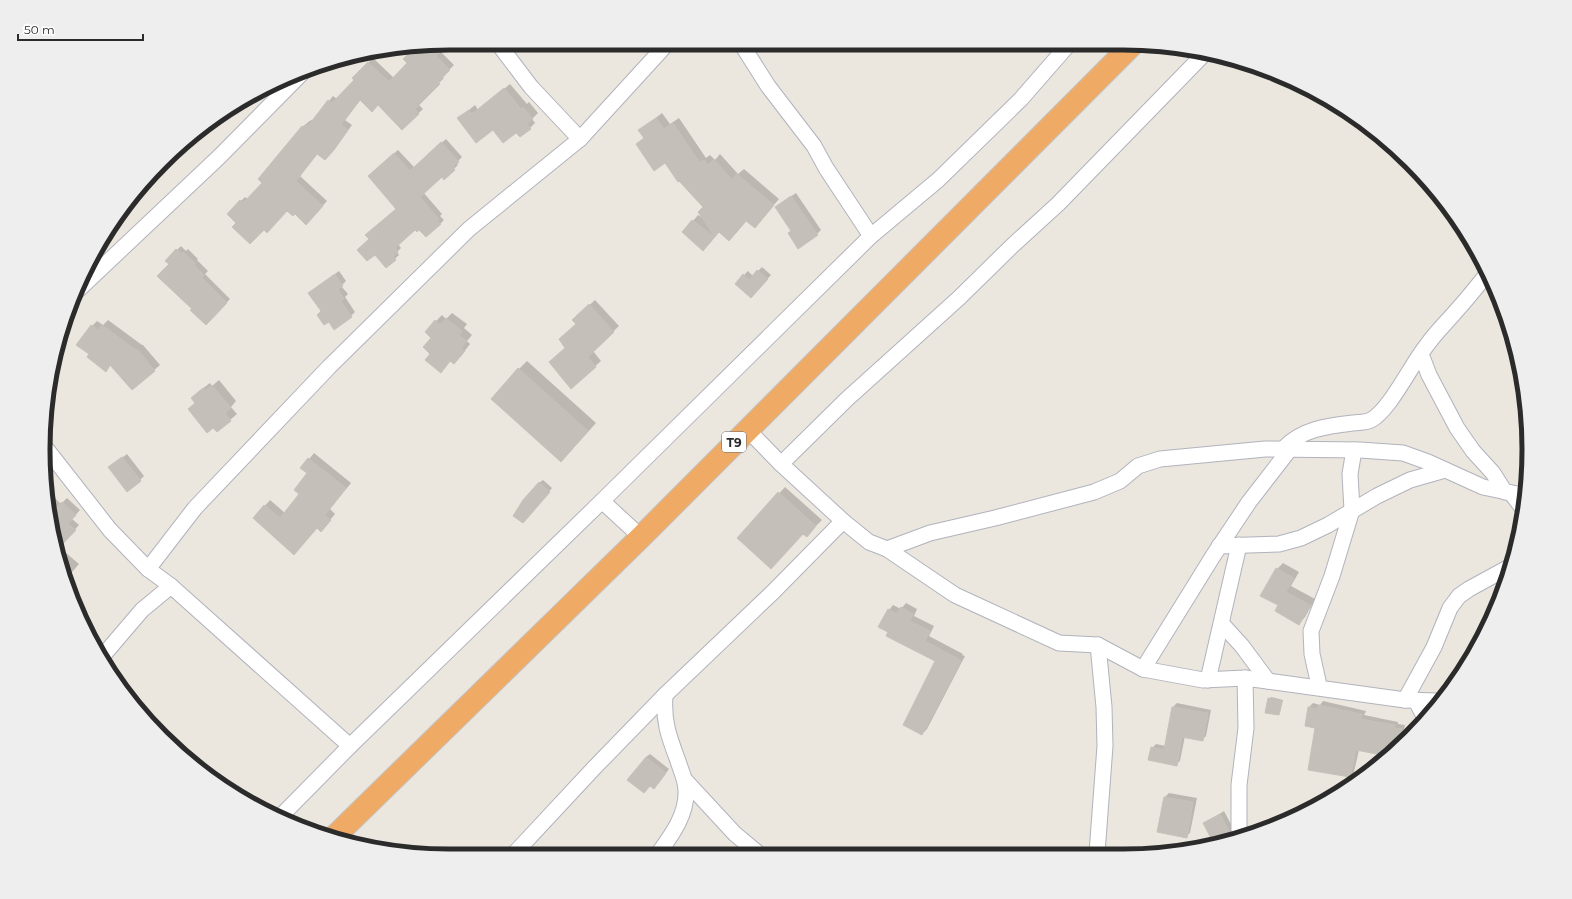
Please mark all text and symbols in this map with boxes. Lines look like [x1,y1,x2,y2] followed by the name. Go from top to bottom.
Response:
[18,16,143,42] scale bar
[24,22,55,37] text: 50 m
[722,432,746,452] road number: T9

